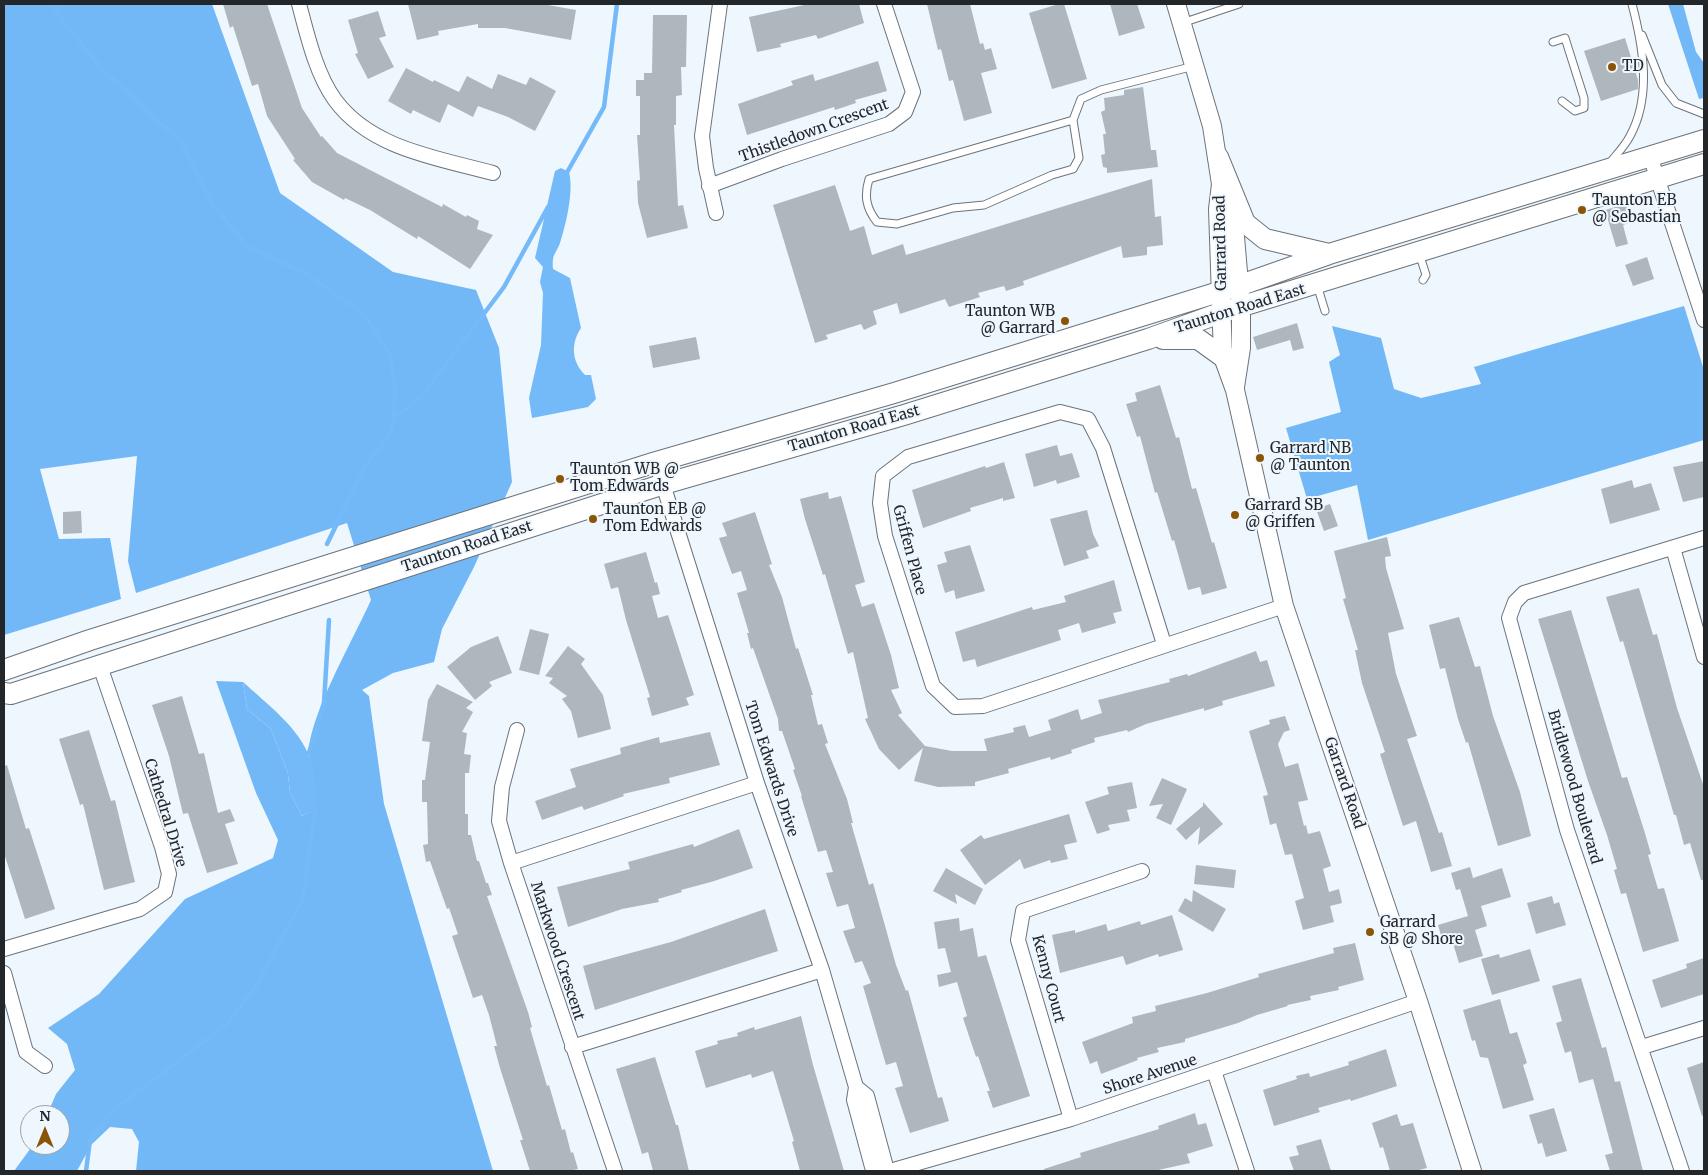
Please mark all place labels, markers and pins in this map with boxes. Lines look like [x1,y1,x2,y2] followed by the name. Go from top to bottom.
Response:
[1622,58,1644,76] place label: TD
[1606,61,1618,73] marker: TD
[1592,192,1681,227] place label: Taunton EB @ Sebastian
[1576,204,1588,216] marker: Taunton EB @ Sebastian
[965,303,1055,338] place label: Taunton WB @ Garrard
[1059,315,1071,327] marker: Taunton WB @ Garrard
[1270,440,1351,475] place label: Garrard NB @ Taunton
[1254,452,1266,464] marker: Garrard NB @ Taunton
[570,461,679,496] place label: Taunton WB @ Tom Edwards
[554,473,566,485] marker: Taunton WB @ Tom Edwards
[1245,497,1323,532] place label: Garrard SB @ Griffen
[603,501,706,536] place label: Taunton EB @ Tom Edwards
[1229,509,1241,521] marker: Garrard SB @ Griffen
[587,513,599,525] marker: Taunton EB @ Tom Edwards
[1380,914,1463,949] place label: Garrard SB @ Shore
[1364,926,1376,938] marker: Garrard SB @ Shore

